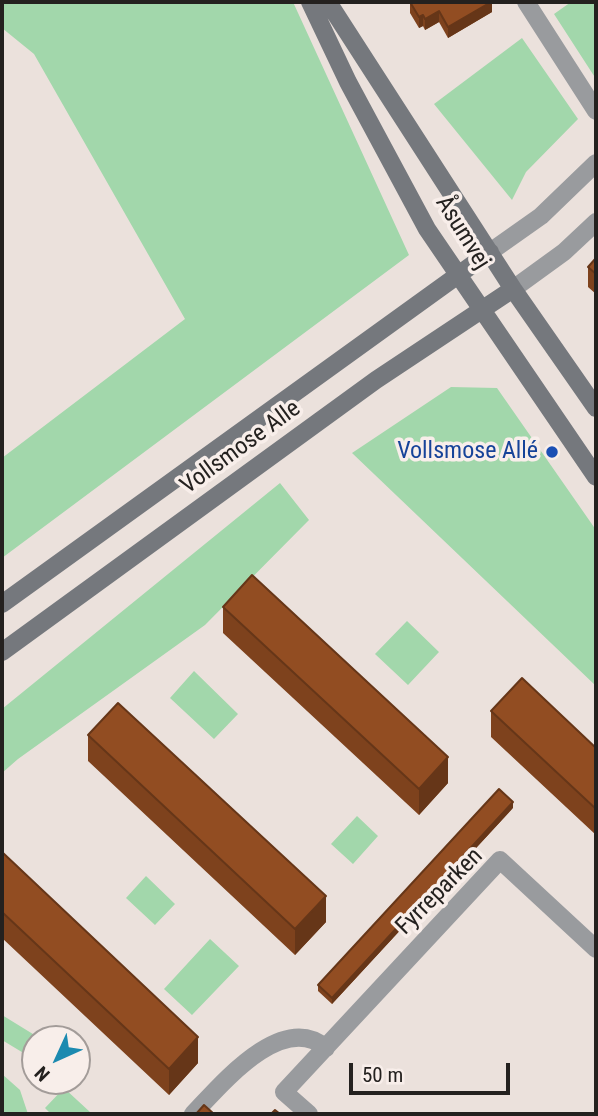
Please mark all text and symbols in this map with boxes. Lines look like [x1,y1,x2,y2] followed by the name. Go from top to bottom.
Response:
[428,191,496,275] street label: Åsumvej
[176,395,306,501] street label: Vollsmose Alle
[397,438,538,466] place label: Vollsmose Allé
[544,444,560,460] marker: Vollsmose Allé
[391,843,489,941] street label: Fyrreparken
[21,1025,91,1095] north arrow
[353,1050,514,1094] scale bar
[30,1062,54,1086] text: N
[362,1063,403,1087] text: 50 m

